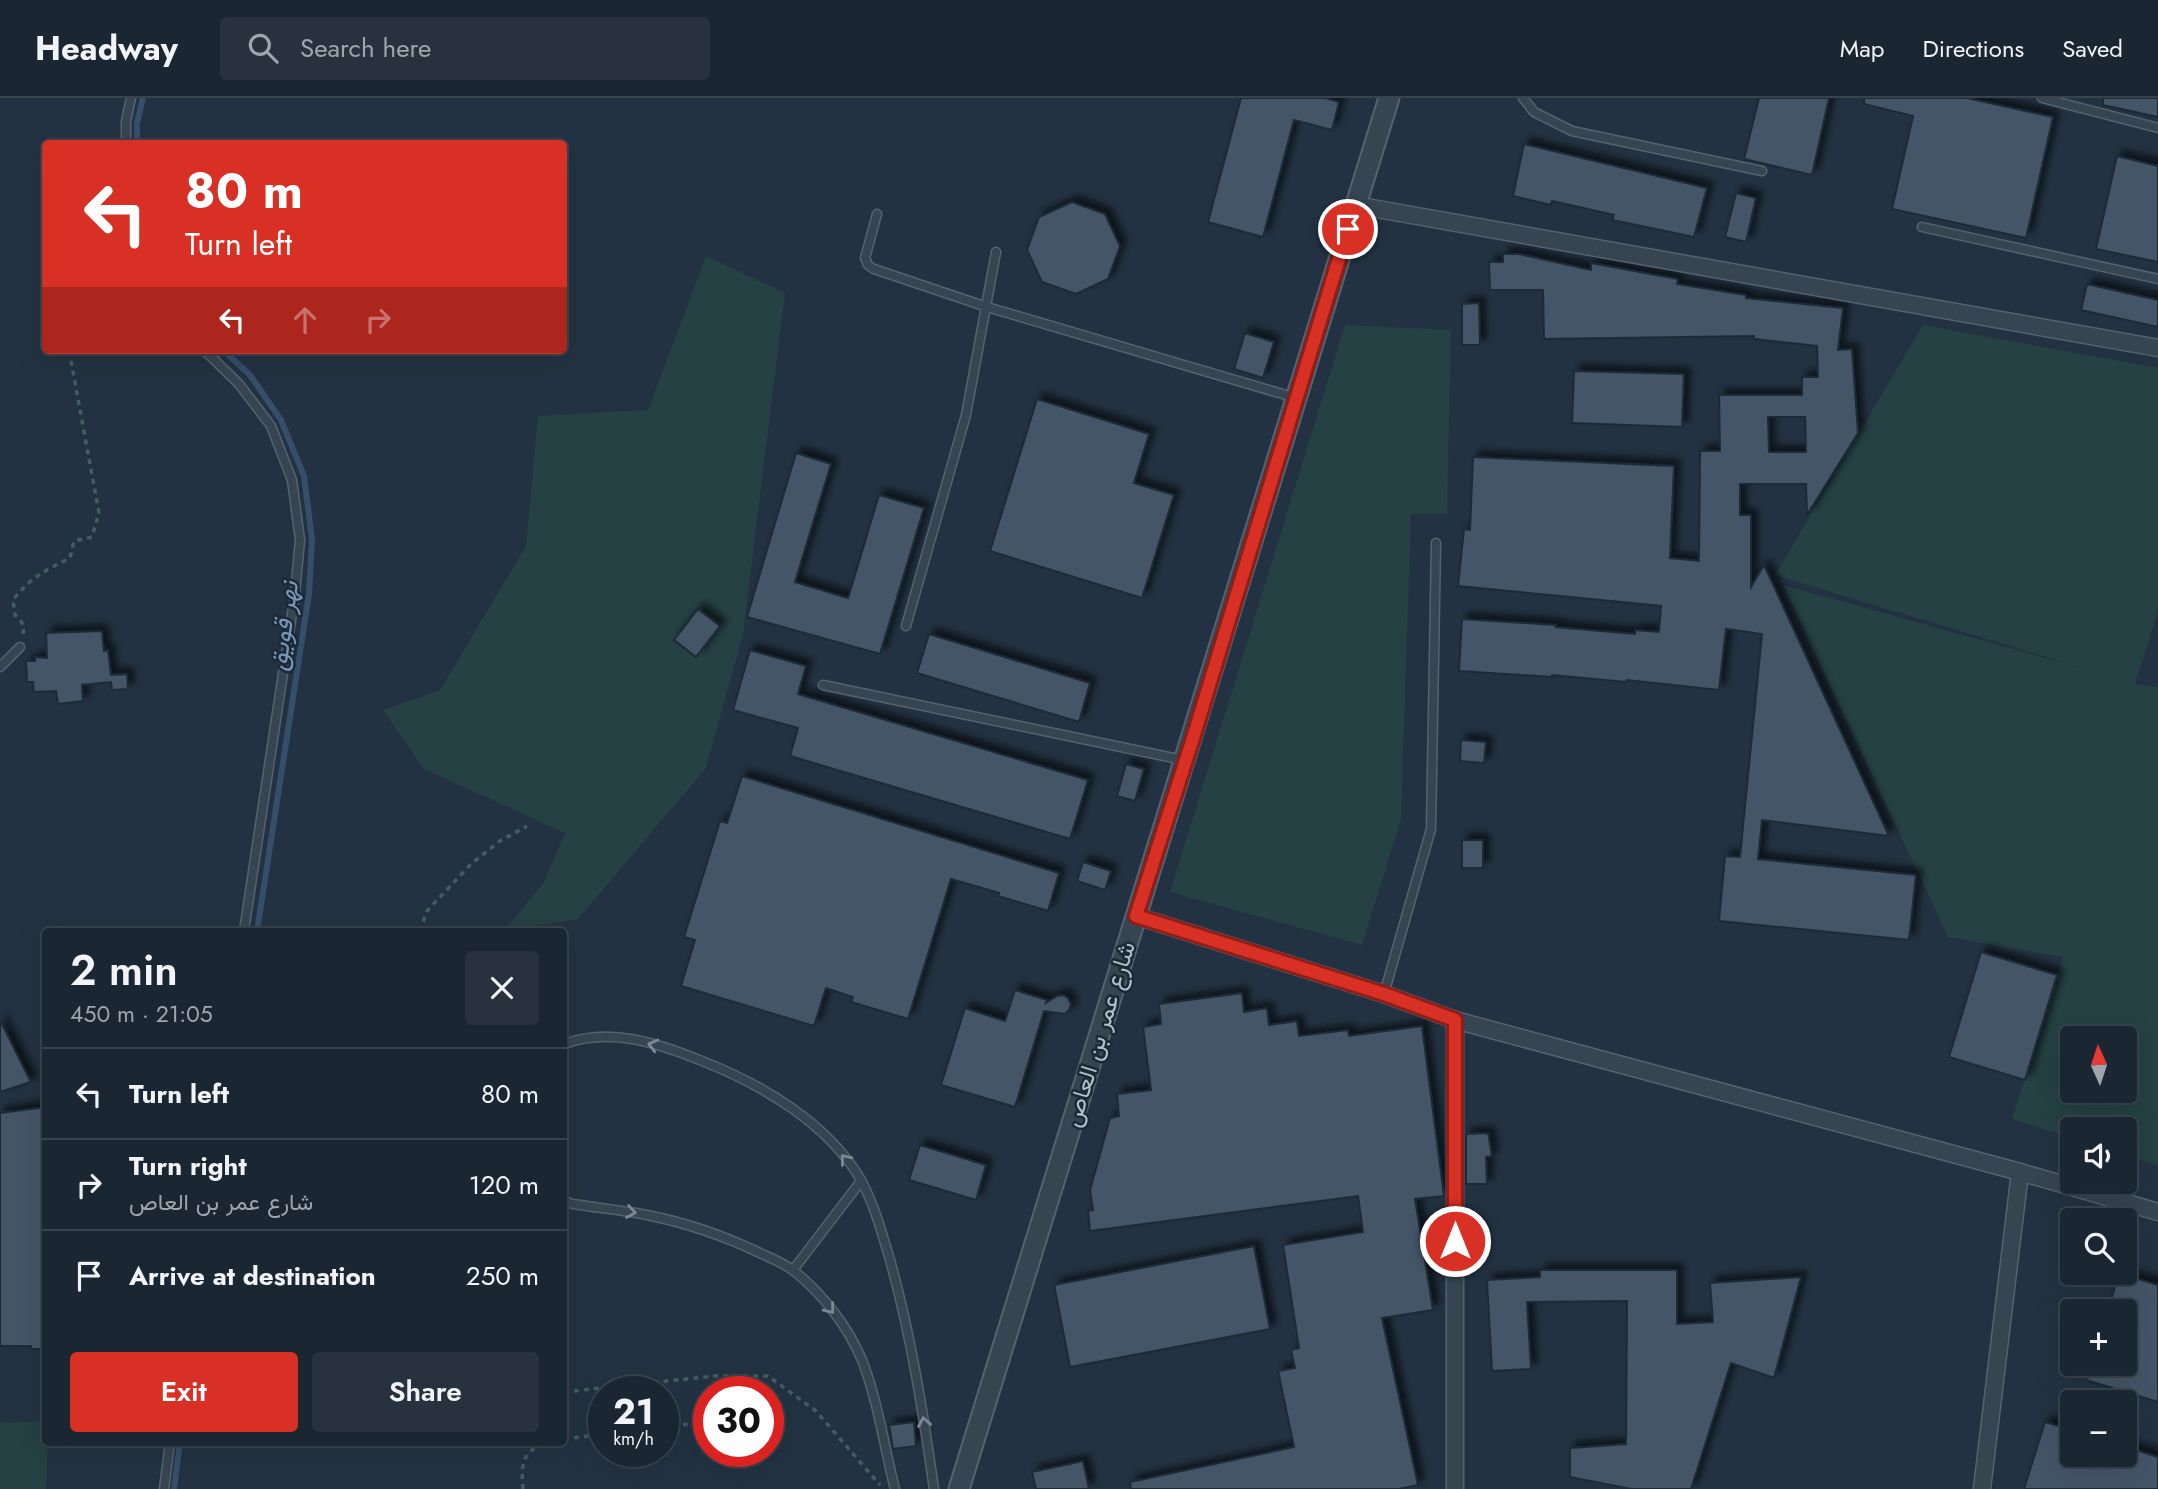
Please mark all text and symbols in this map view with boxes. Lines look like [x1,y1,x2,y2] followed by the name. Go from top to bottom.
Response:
[220,17,710,80] search box
[35,25,178,72] text: Headway
[244,29,282,67] icon: search
[300,29,431,67] text: Search here
[1840,31,1885,66] text: Map
[1923,31,2024,66] text: Directions
[2062,31,2123,66] text: Saved
[185,156,303,226] text: 80 m
[70,168,161,259] icon: left
[1318,199,1378,259] pin
[1329,210,1367,248] icon: arrive
[185,221,292,267] text: Turn left
[213,301,251,339] icon: left
[286,301,324,339] icon: ahead
[359,301,397,339] icon: right
[258,577,308,673] water label: نهر قويق
[1054,937,1144,1131] street label: شارع عمر بن العاص
[70,940,178,1001] text: 2 min
[465,951,539,1025] button: close
[70,997,213,1031] text: 450 m · 21:05
[2060,1026,2137,1102] north arrow
[2060,1026,2137,1467] map controls
[647,1038,659,1053] one-way arrow
[70,1075,108,1113] icon: left
[129,1075,229,1113] text: Turn left
[481,1075,539,1113] text: 80 m
[2060,1117,2137,1194] button: sound
[129,1147,247,1185] text: Turn right
[841,1155,854,1167] one-way arrow
[70,1166,108,1204] icon: right
[469,1166,539,1204] text: 120 m
[129,1185,313,1219] text: شارع عمر بن العاص
[625,1204,637,1219] one-way arrow
[1418,1204,1492,1278] position arrow
[2060,1208,2137,1285] button: search
[70,1257,108,1295] icon: arrive
[129,1257,376,1295] text: Arrive at destination
[466,1257,539,1295] text: 250 m
[2060,1299,2137,1376] button: +
[822,1301,835,1313] one-way arrow
[70,1352,298,1432] button: Exit
[312,1352,539,1432] button: Share
[693,1376,784,1467] speed limit sign: 30
[613,1387,654,1437] text: 21
[2060,1390,2137,1467] button: −
[917,1416,932,1427] one-way arrow
[613,1426,654,1452] text: km/h

